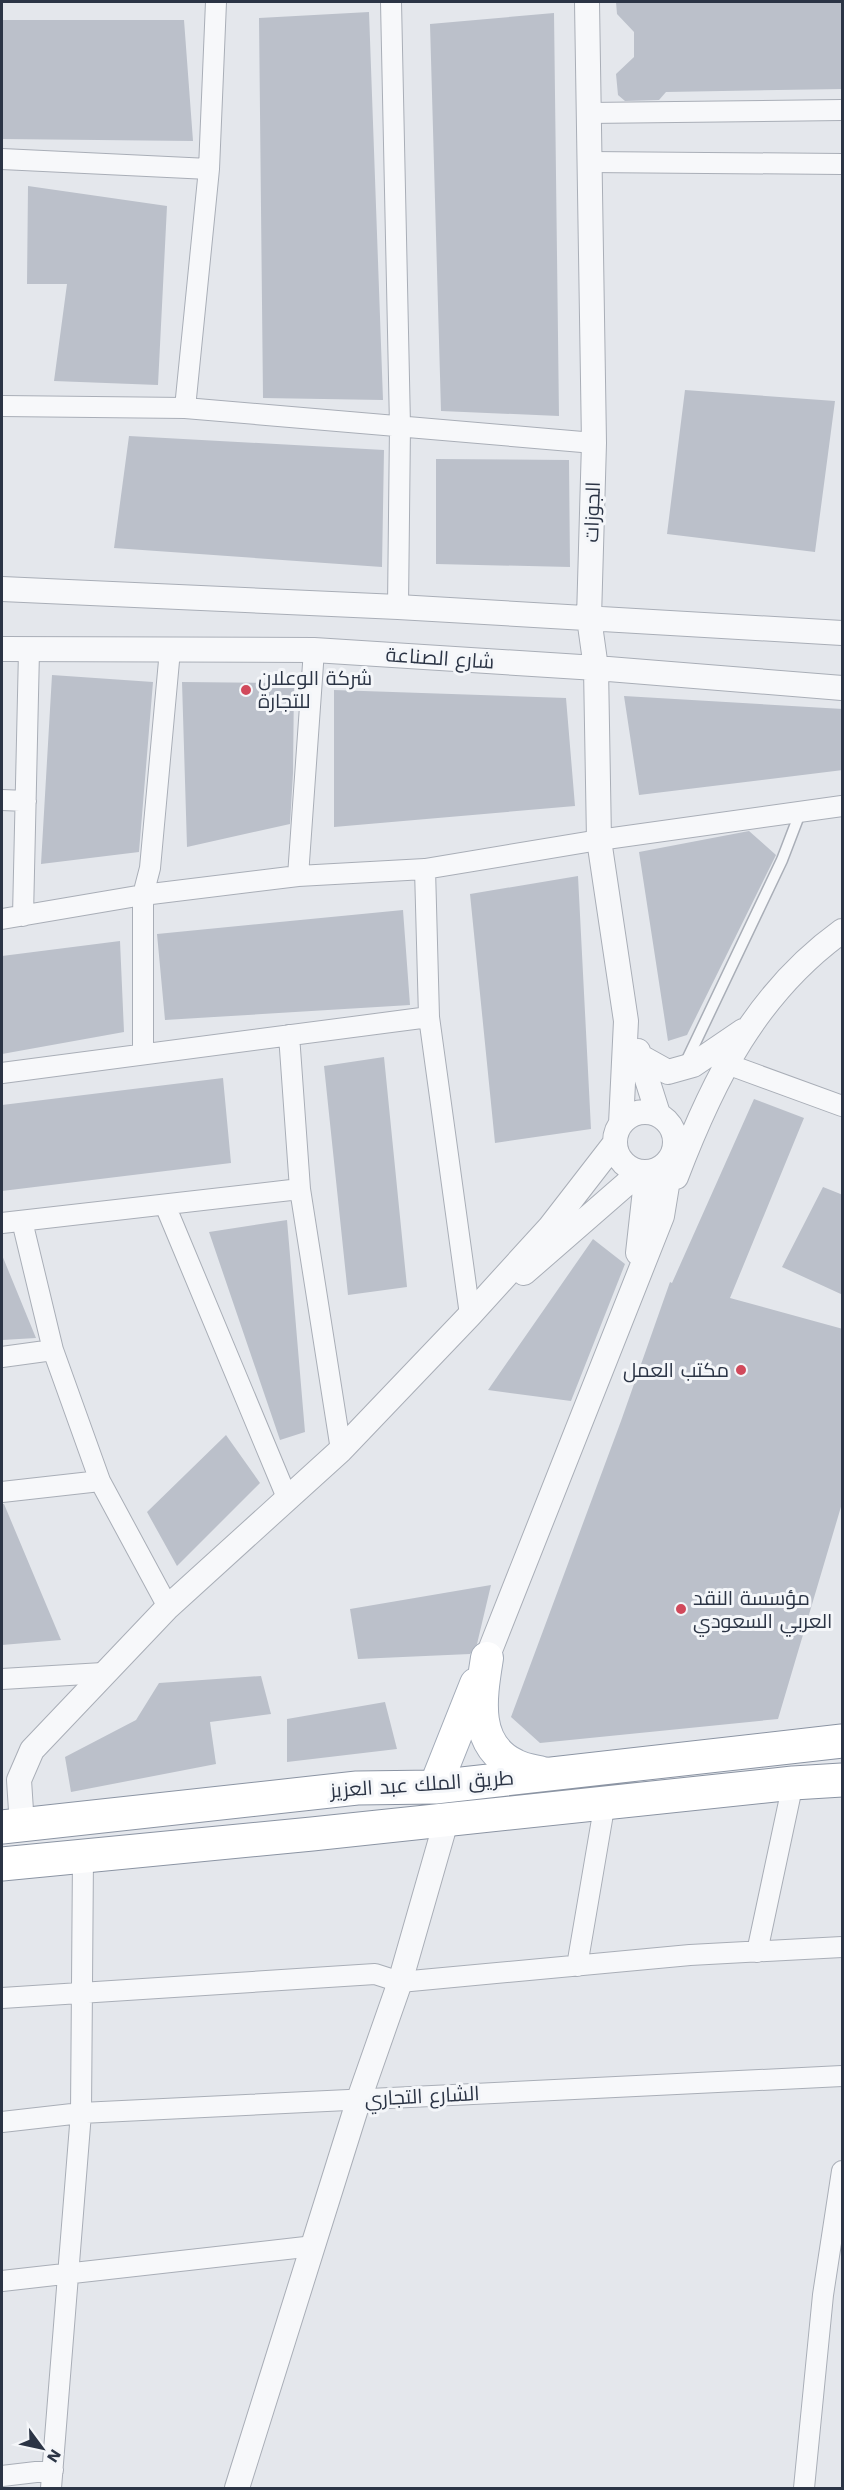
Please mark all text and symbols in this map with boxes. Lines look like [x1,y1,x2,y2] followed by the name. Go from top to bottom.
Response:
[579,481,605,543] street label: الجوزات
[385,642,495,676] street label: شارع الصناعة
[258,666,372,713] place label: شركة الوعلان للتجارة
[239,683,253,697] marker: شركة الوعلان للتجارة
[623,1358,729,1383] place label: مكتب العمل
[734,1363,748,1377] marker: مكتب العمل
[693,1586,832,1637] place label: مؤسسة النقد العربي السعودي
[674,1602,688,1616] marker: مؤسسة النقد العربي السعودي
[328,1766,515,1803] street label: طريق الملك عبد العزيز
[364,2081,480,2115] street label: الشارع التجاري
[12,2418,72,2478] north arrow
[43,2446,65,2466] text: N

